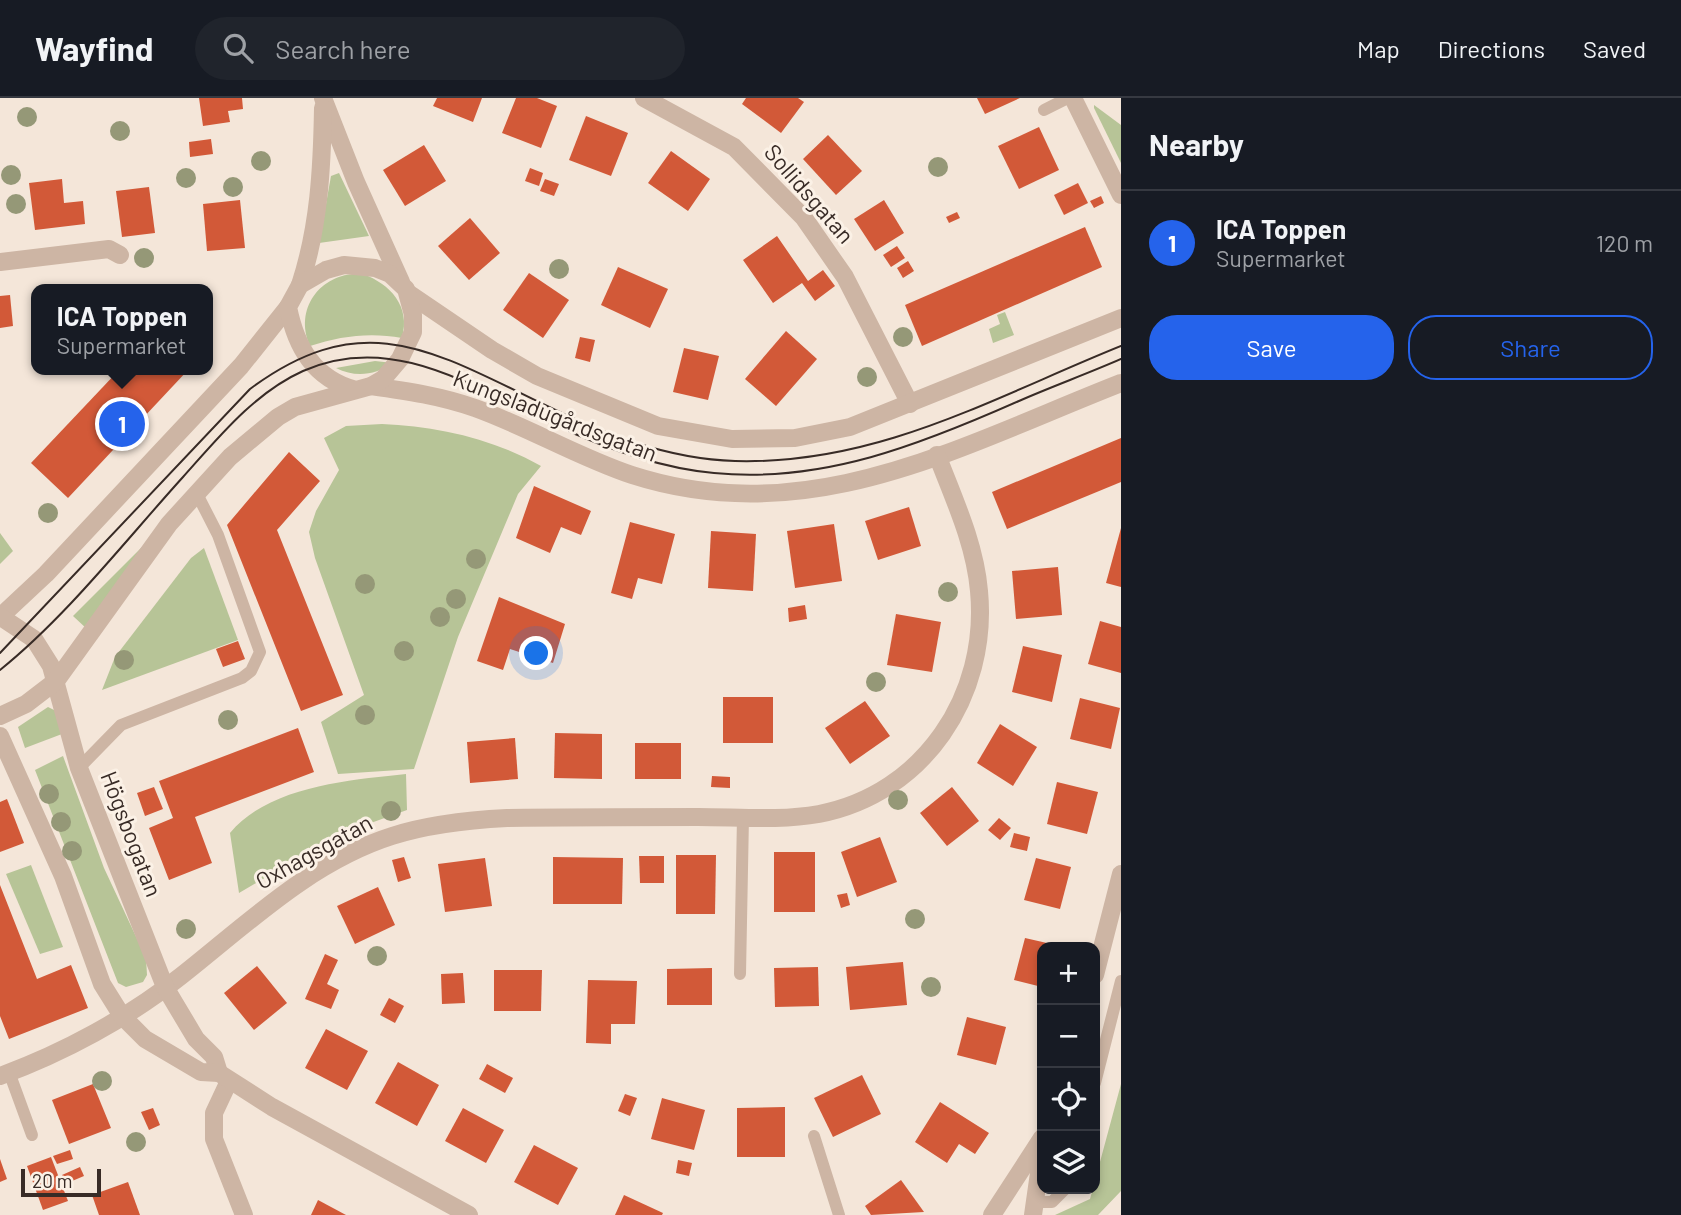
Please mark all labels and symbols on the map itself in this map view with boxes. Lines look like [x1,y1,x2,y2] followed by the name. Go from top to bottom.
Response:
[759,138,861,249] street label: Sollidsgatan
[449,363,661,467] street label: Kungsladugårdsgatan
[99,398,145,450] pin: 1
[519,636,553,670] your location
[95,767,169,900] street label: Högsbogatan
[250,808,377,895] street label: Oxhagsgatan
[21,1166,102,1198] scale bar

